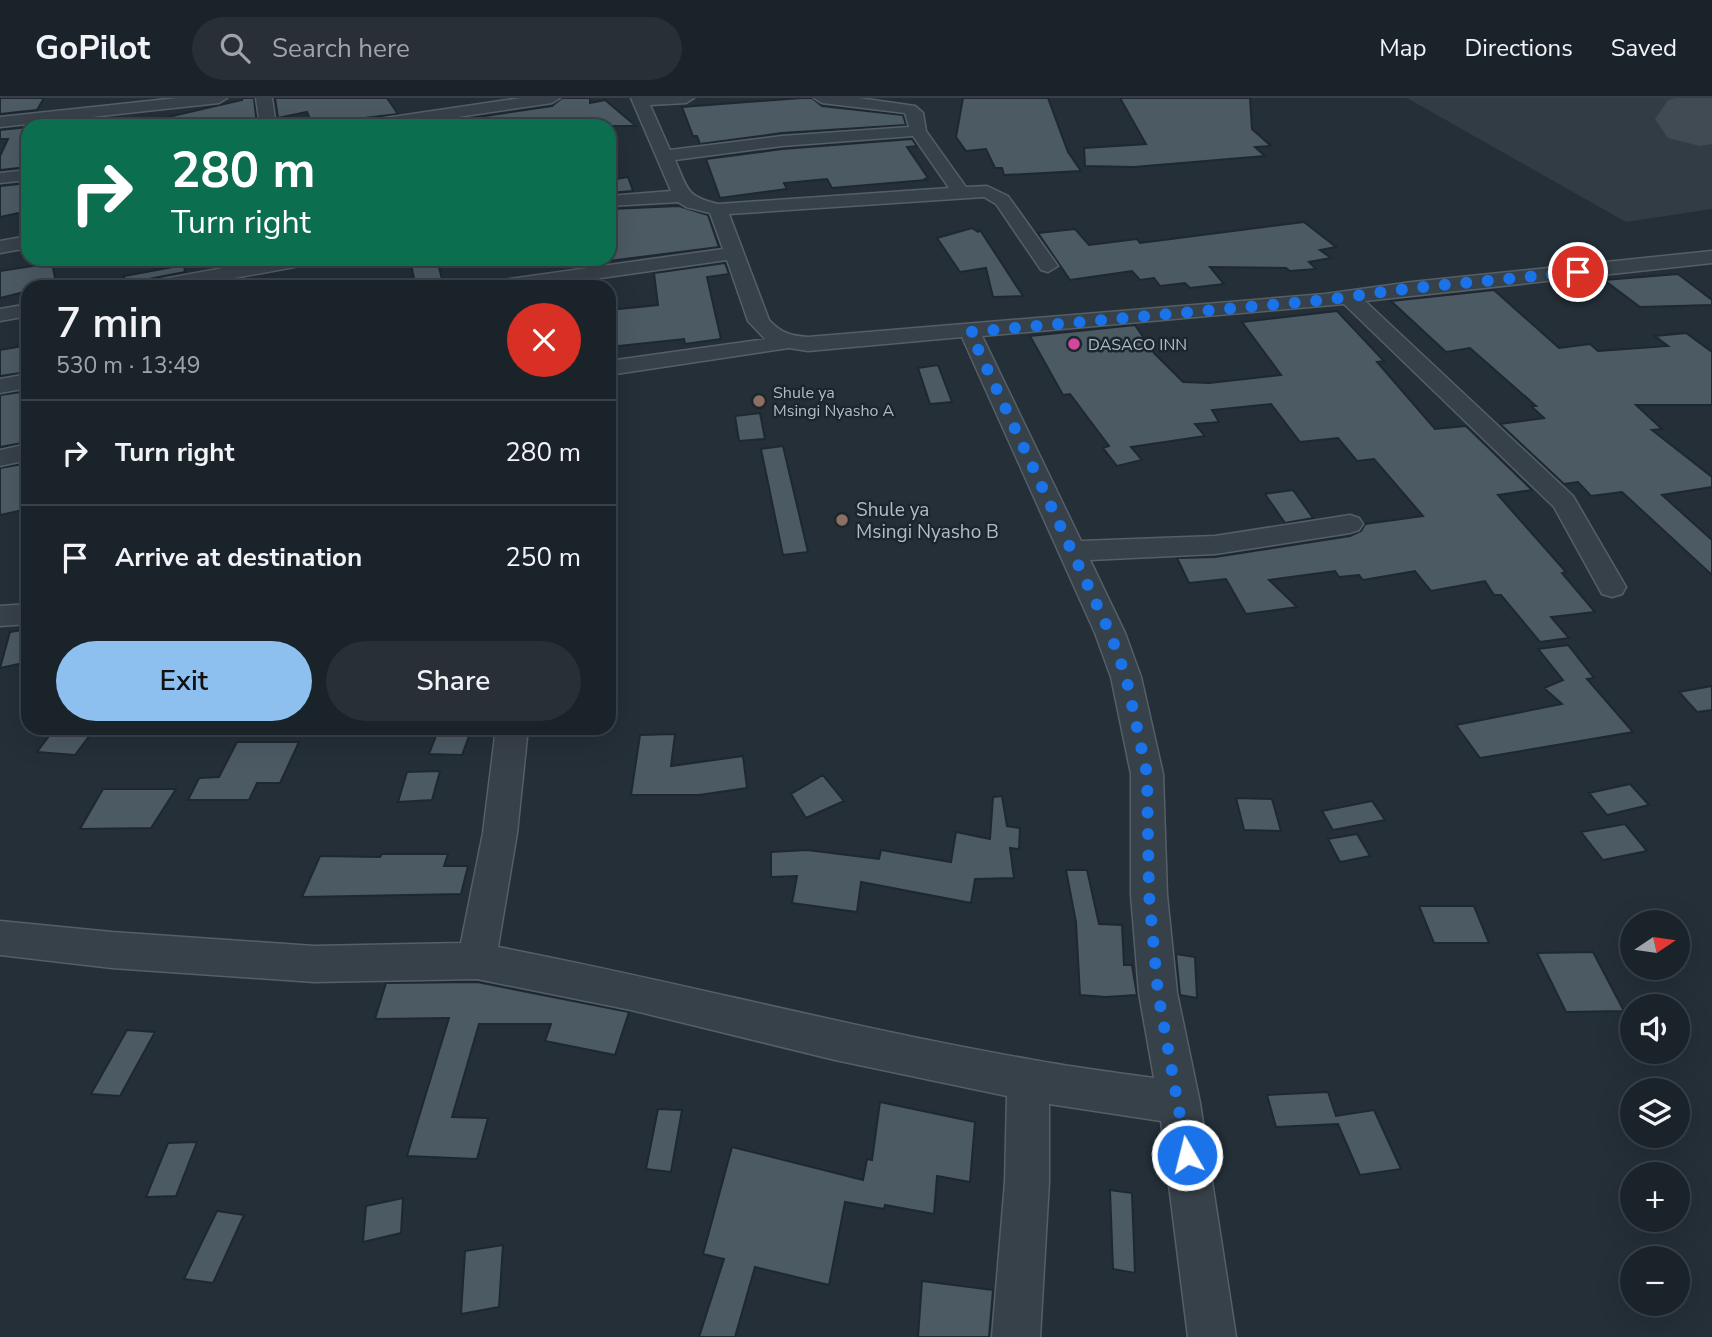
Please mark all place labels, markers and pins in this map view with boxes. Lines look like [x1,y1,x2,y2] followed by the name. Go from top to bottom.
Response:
[1548,242,1608,302] pin
[1088,334,1187,356] place label: DASACO INN
[1066,336,1082,352] marker: DASACO INN
[773,382,895,422] place label: Shule ya Msingi Nyasho A
[751,393,767,409] marker: Shule ya Msingi Nyasho A
[856,497,999,545] place label: Shule ya Msingi Nyasho B
[834,512,850,528] marker: Shule ya Msingi Nyasho B

